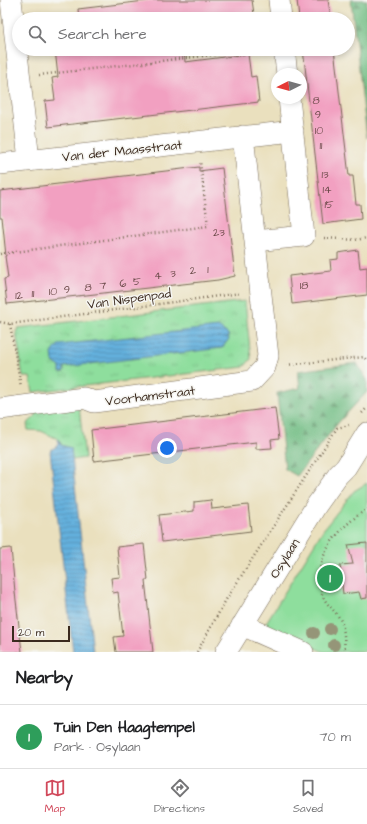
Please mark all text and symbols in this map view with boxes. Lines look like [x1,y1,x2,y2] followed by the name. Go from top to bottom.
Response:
[12,12,355,56] search box
[26,23,48,45] icon: search
[58,24,147,45] text: Search here
[271,68,307,104] north arrow
[312,93,320,108] house number: 8
[315,107,321,122] house number: 9
[315,123,323,138] house number: 10
[61,136,184,166] street label: Van der Maasstraat
[320,138,323,153] house number: 11
[321,167,329,182] house number: 13
[323,182,332,197] house number: 14
[324,197,334,212] house number: 15
[213,225,225,240] house number: 23
[207,262,209,277] house number: 1
[190,263,197,278] house number: 2
[170,266,176,281] house number: 3
[154,268,162,283] house number: 4
[133,274,141,289] house number: 5
[120,276,127,291] house number: 6
[100,278,107,293] house number: 7
[300,278,308,293] house number: 18
[84,280,92,295] house number: 8
[64,282,70,297] house number: 9
[49,284,57,299] house number: 10
[86,284,173,314] street label: Van Nispenpad
[32,286,35,301] house number: 11
[15,288,24,303] house number: 12
[104,381,197,410] street label: Voorhamstraat
[157,438,177,458] your location
[266,535,305,583] street label: Osylaan
[317,563,343,593] pin: 1
[12,624,70,643] scale bar
[18,625,44,640] text: 20 m
[16,666,73,690] text: Nearby
[54,717,195,738] text: Tuin Den Haagtempel
[28,728,30,746] text: 1
[319,728,351,746] text: 70 m
[54,738,140,756] text: Park · Osylaan
[44,777,66,816] tab: Map
[154,777,205,816] tab: Directions
[293,777,323,816] tab: Saved

